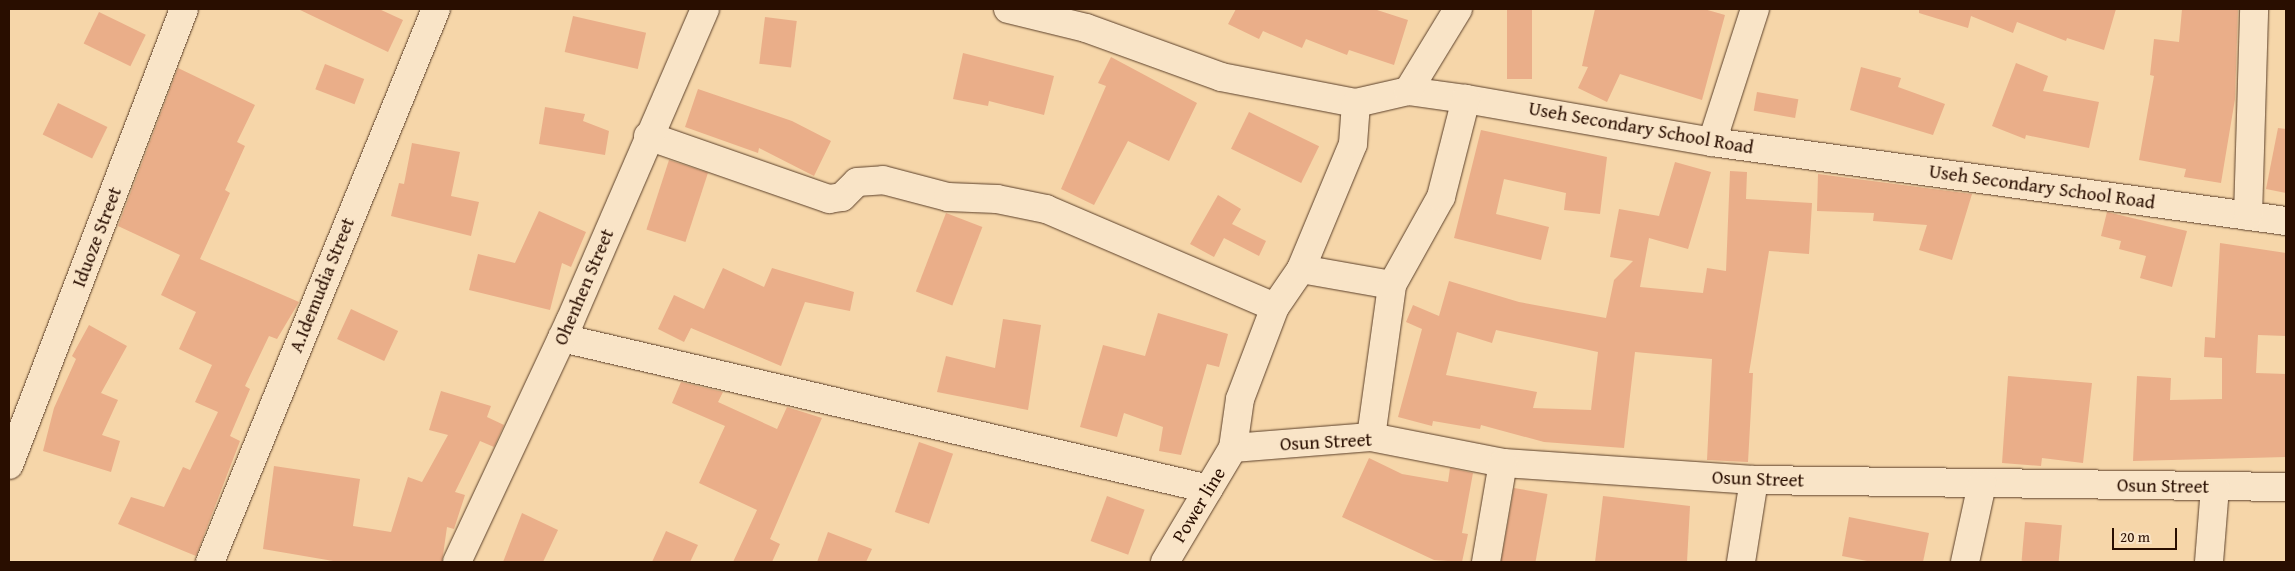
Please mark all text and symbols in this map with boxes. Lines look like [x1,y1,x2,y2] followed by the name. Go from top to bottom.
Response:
[1527,97,1755,159] street label: Useh Secondary School Road
[1927,160,2157,214] street label: Useh Secondary School Road
[67,184,127,290] street label: Iduoze Street
[285,214,359,356] street label: A.Idemudia Street
[549,225,619,349] street label: Ohenhen Street
[1279,428,1373,456] street label: Osun Street
[1168,463,1230,547] street label: Power line
[1711,466,1805,492] street label: Osun Street
[2117,474,2209,498] street label: Osun Street
[2115,518,2180,550] scale bar
[2120,526,2150,547] text: 20 m

